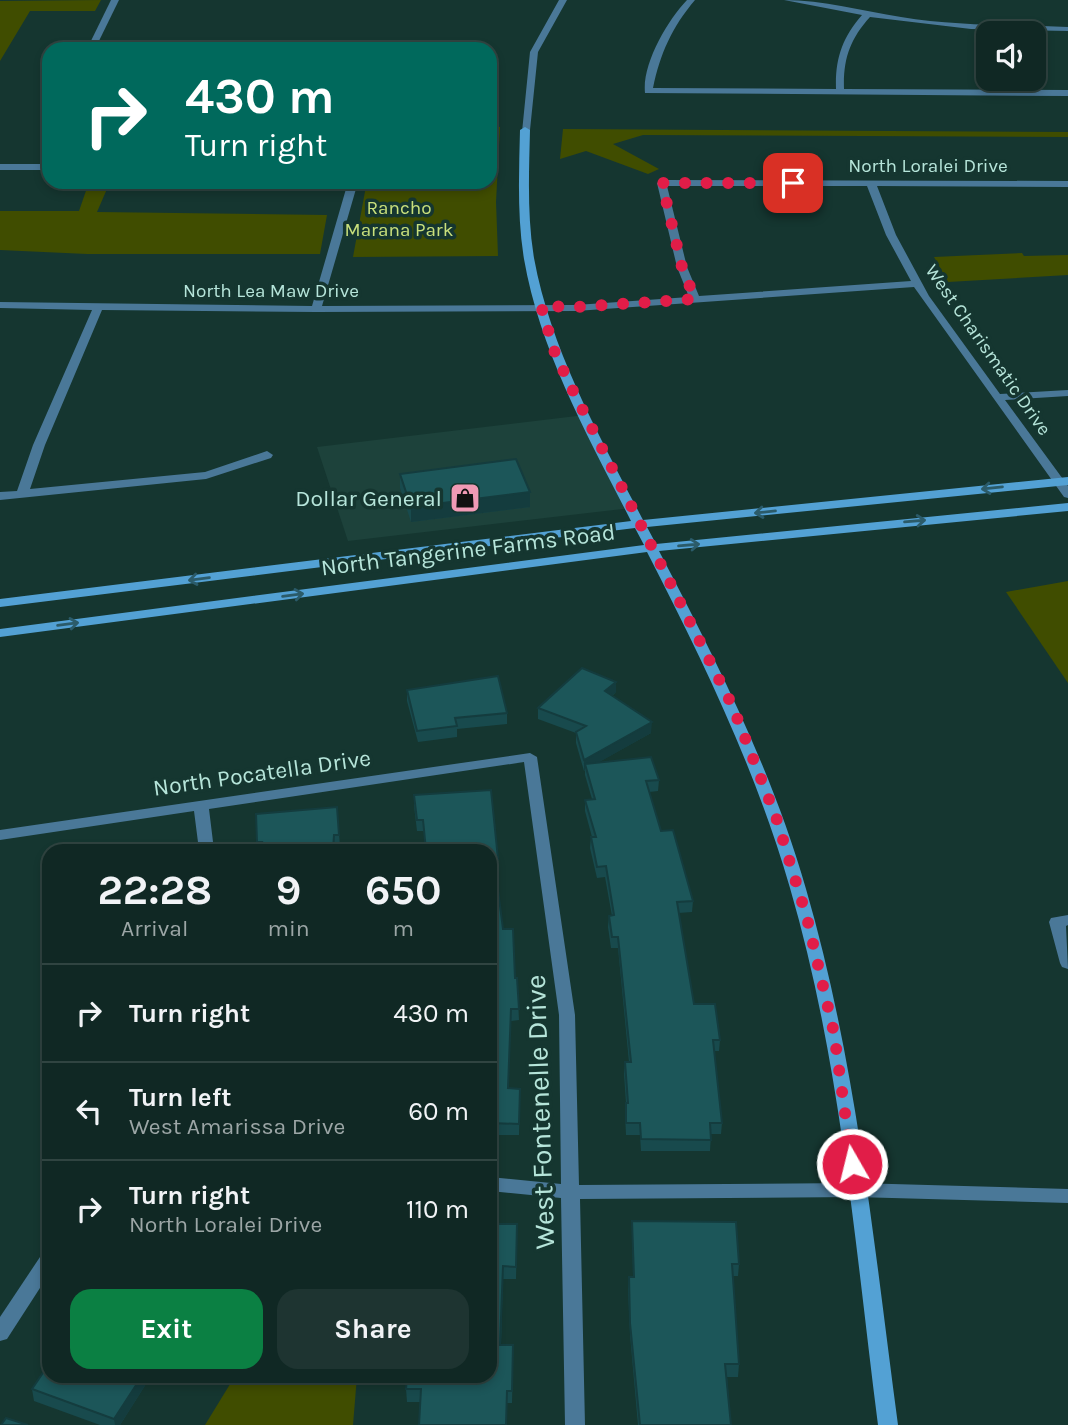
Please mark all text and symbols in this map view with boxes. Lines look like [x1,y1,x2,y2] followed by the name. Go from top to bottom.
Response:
[976,21,1046,91] map controls
[976,21,1046,91] button: sound
[185,68,335,125] text: 430 m
[70,70,161,161] icon: right
[185,127,327,164] text: Turn right
[763,153,823,213] pin
[848,155,1008,177] street label: North Loralei Drive
[774,164,812,202] icon: arrive
[345,197,454,241] park label: Rancho Marana Park
[921,260,1055,440] street label: West Charismatic Drive
[183,280,359,302] street label: North Lea Maw Drive
[448,481,482,515] shop icon: Dollar General
[981,482,1003,495] one-way arrow
[295,485,442,512] place label: Dollar General
[754,506,777,519] one-way arrow
[903,514,926,527] one-way arrow
[319,519,617,581] street label: North Tangerine Farms Road
[677,538,700,551] one-way arrow
[188,572,211,585] one-way arrow
[281,588,304,601] one-way arrow
[56,618,79,631] one-way arrow
[151,744,373,802] street label: North Pocatella Drive
[97,865,212,915] text: 22:28
[276,865,301,915] text: 9
[365,865,442,915] text: 650
[121,915,188,942] text: Arrival
[267,915,310,942] text: min
[393,915,414,942] text: m
[519,974,561,1250] street label: West Fontenelle Drive
[70,994,108,1032] icon: right
[129,998,250,1029] text: Turn right
[393,998,469,1029] text: 430 m
[129,1082,231,1113] text: Turn left
[70,1092,108,1130] icon: left
[408,1096,469,1127] text: 60 m
[129,1113,345,1140] text: West Amarissa Drive
[815,1127,889,1201] position arrow
[129,1180,250,1211] text: Turn right
[70,1190,108,1228] icon: right
[406,1194,469,1225] text: 110 m
[129,1211,322,1238] text: North Loralei Drive
[70,1289,263,1369] button: Exit
[277,1289,469,1369] button: Share

